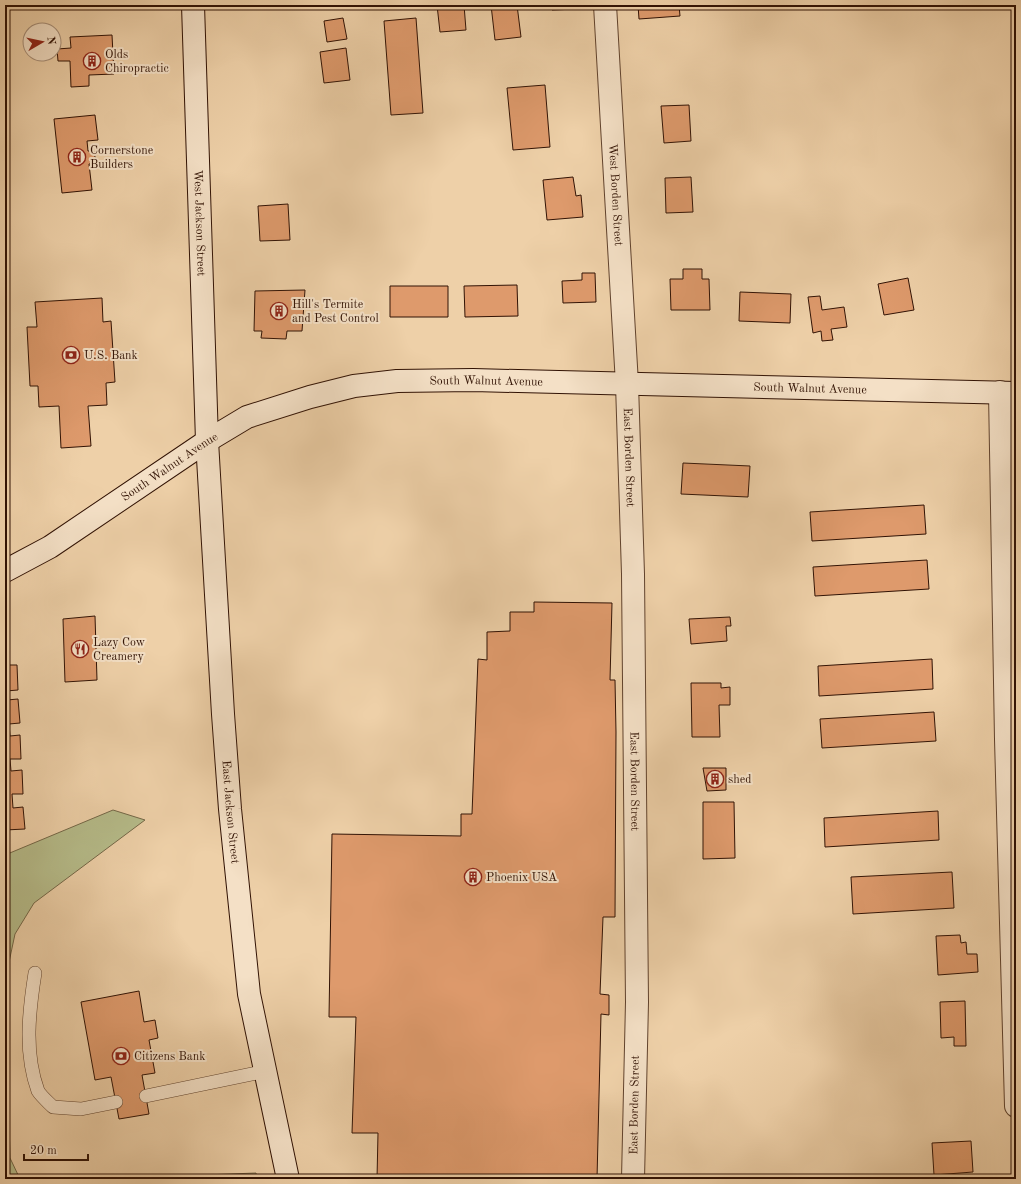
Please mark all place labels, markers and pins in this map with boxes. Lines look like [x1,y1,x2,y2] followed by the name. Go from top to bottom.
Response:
[105,49,169,75] place label: Olds Chiropractic
[82,51,102,71] building icon: Olds Chiropractic
[90,145,154,171] place label: Cornerstone Builders
[67,147,87,167] building icon: Cornerstone Builders
[292,299,379,325] place label: Hill's Termite and Pest Control
[269,301,289,321] building icon: Hill's Termite and Pest Control
[61,345,81,365] bank icon: U.S. Bank
[84,350,138,362] place label: U.S. Bank
[93,637,146,663] place label: Lazy Cow Creamery
[70,639,90,659] restaurant icon: Lazy Cow Creamery
[705,769,725,789] building icon: shed
[728,774,752,786] place label: shed
[463,867,483,887] building icon: Phoenix USA
[486,872,557,884] place label: Phoenix USA
[111,1046,131,1066] bank icon: Citizens Bank
[134,1051,206,1063] place label: Citizens Bank

